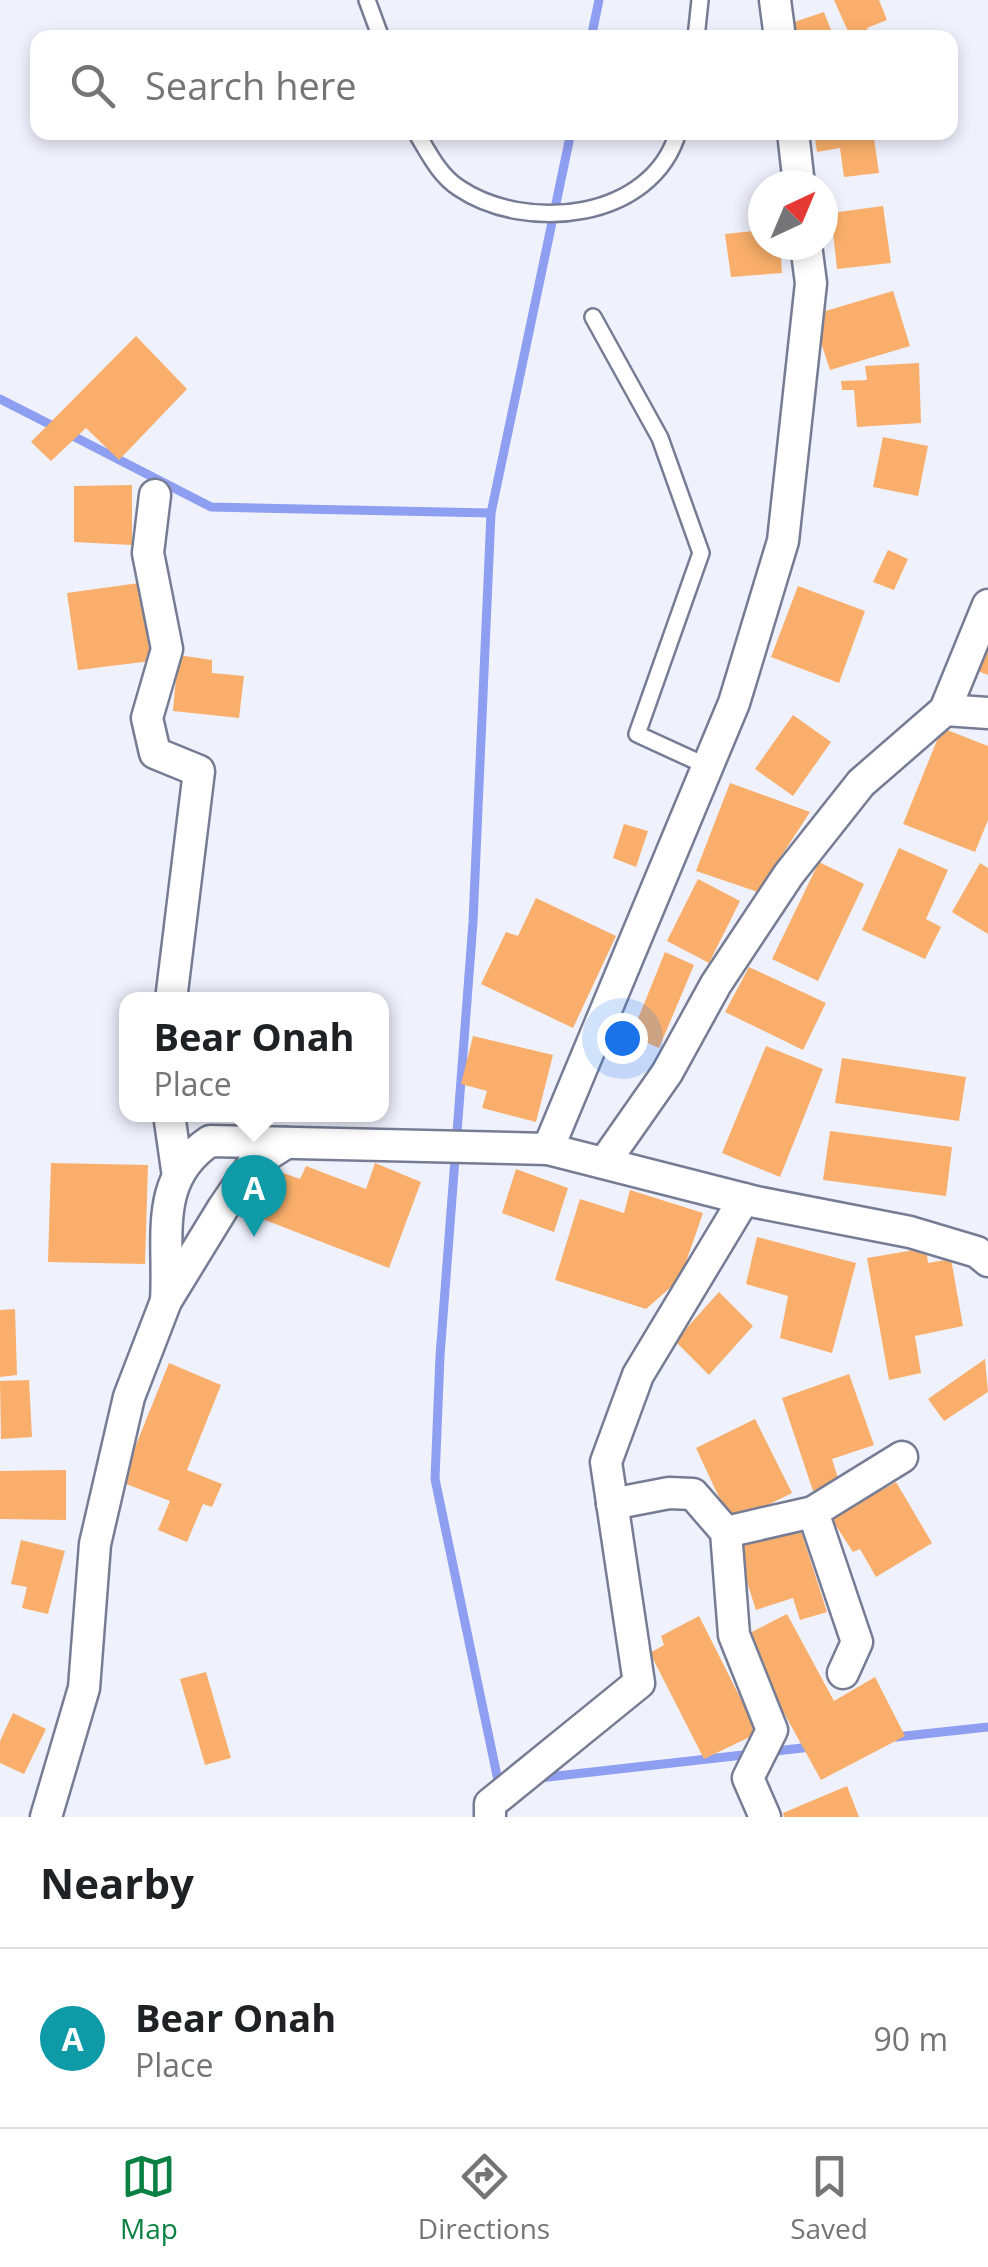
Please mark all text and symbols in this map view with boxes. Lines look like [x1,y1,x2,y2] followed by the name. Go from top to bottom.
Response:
[30,30,958,140] search box
[65,58,120,113] icon: search
[145,59,357,111] text: Search here
[748,170,838,260] north arrow
[119,992,389,1122] popup
[153,1010,355,1062] text: Bear Onah
[597,1013,648,1064] your location
[153,1062,232,1105] text: Place
[222,1154,286,1237] pin: A
[40,1854,194,1911] text: Nearby
[135,1991,336,2043] text: Bear Onah
[61,2017,84,2060] text: A
[873,2017,948,2060] text: 90 m
[135,2043,213,2086] text: Place
[120,2149,178,2247] tab: Map
[418,2149,550,2247] tab: Directions
[790,2149,868,2247] tab: Saved

